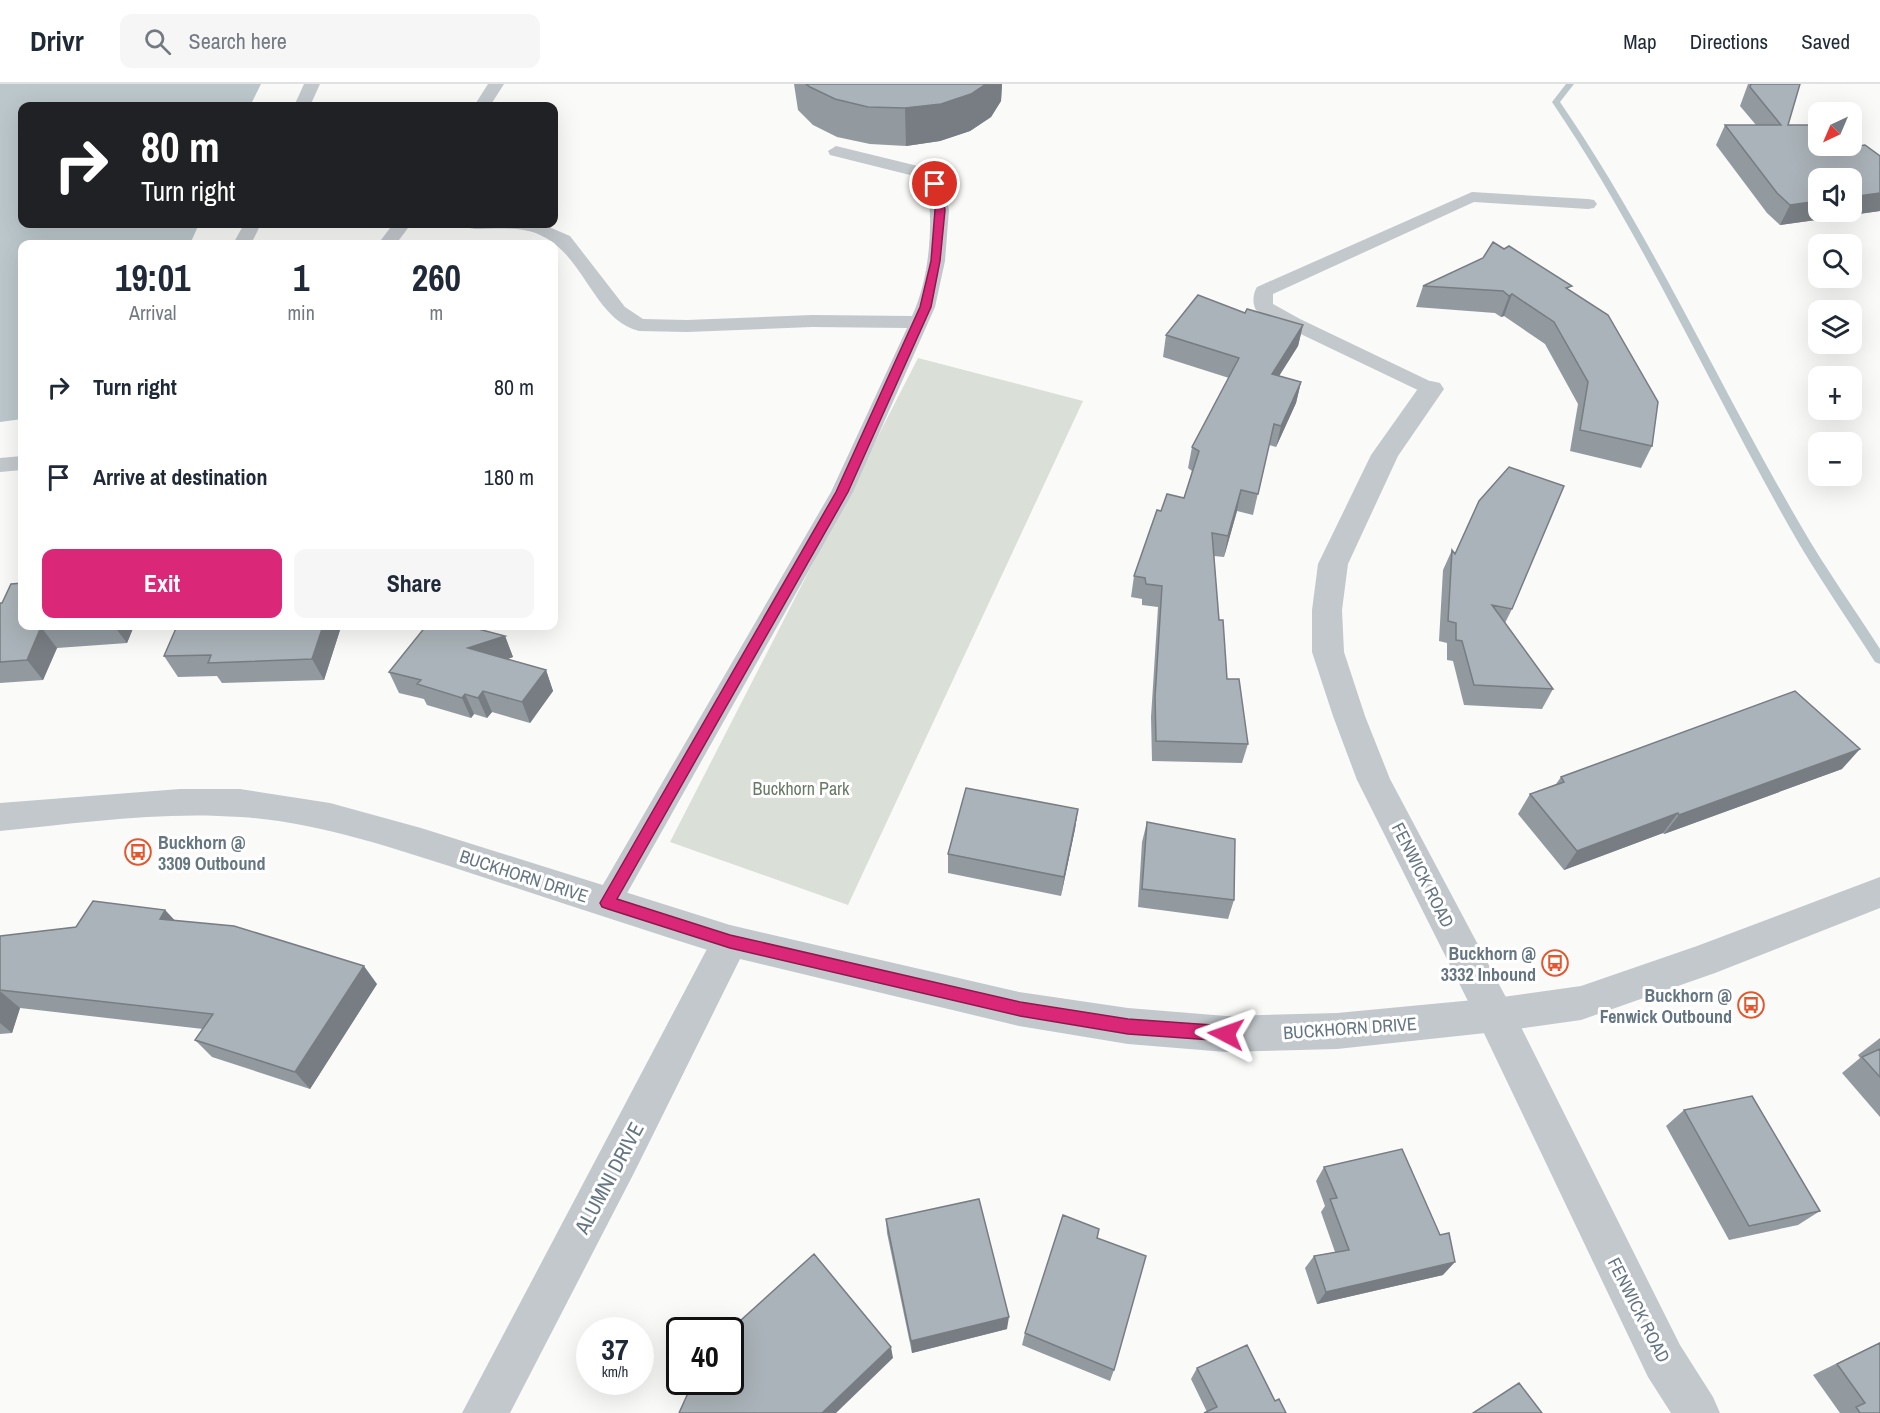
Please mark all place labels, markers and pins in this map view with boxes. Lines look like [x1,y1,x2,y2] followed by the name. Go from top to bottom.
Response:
[909,158,960,209] pin
[158,830,265,876] place label: Buckhorn @ 3309 Outbound
[123,837,153,867] bus stop icon: Buckhorn @ 3309 Outbound
[1441,941,1536,987] place label: Buckhorn @ 3332 Inbound
[1540,948,1570,978] bus stop icon: Buckhorn @ 3332 Inbound
[1600,983,1732,1029] place label: Buckhorn @ Fenwick Outbound
[1736,990,1766,1020] bus stop icon: Buckhorn @ Fenwick Outbound

